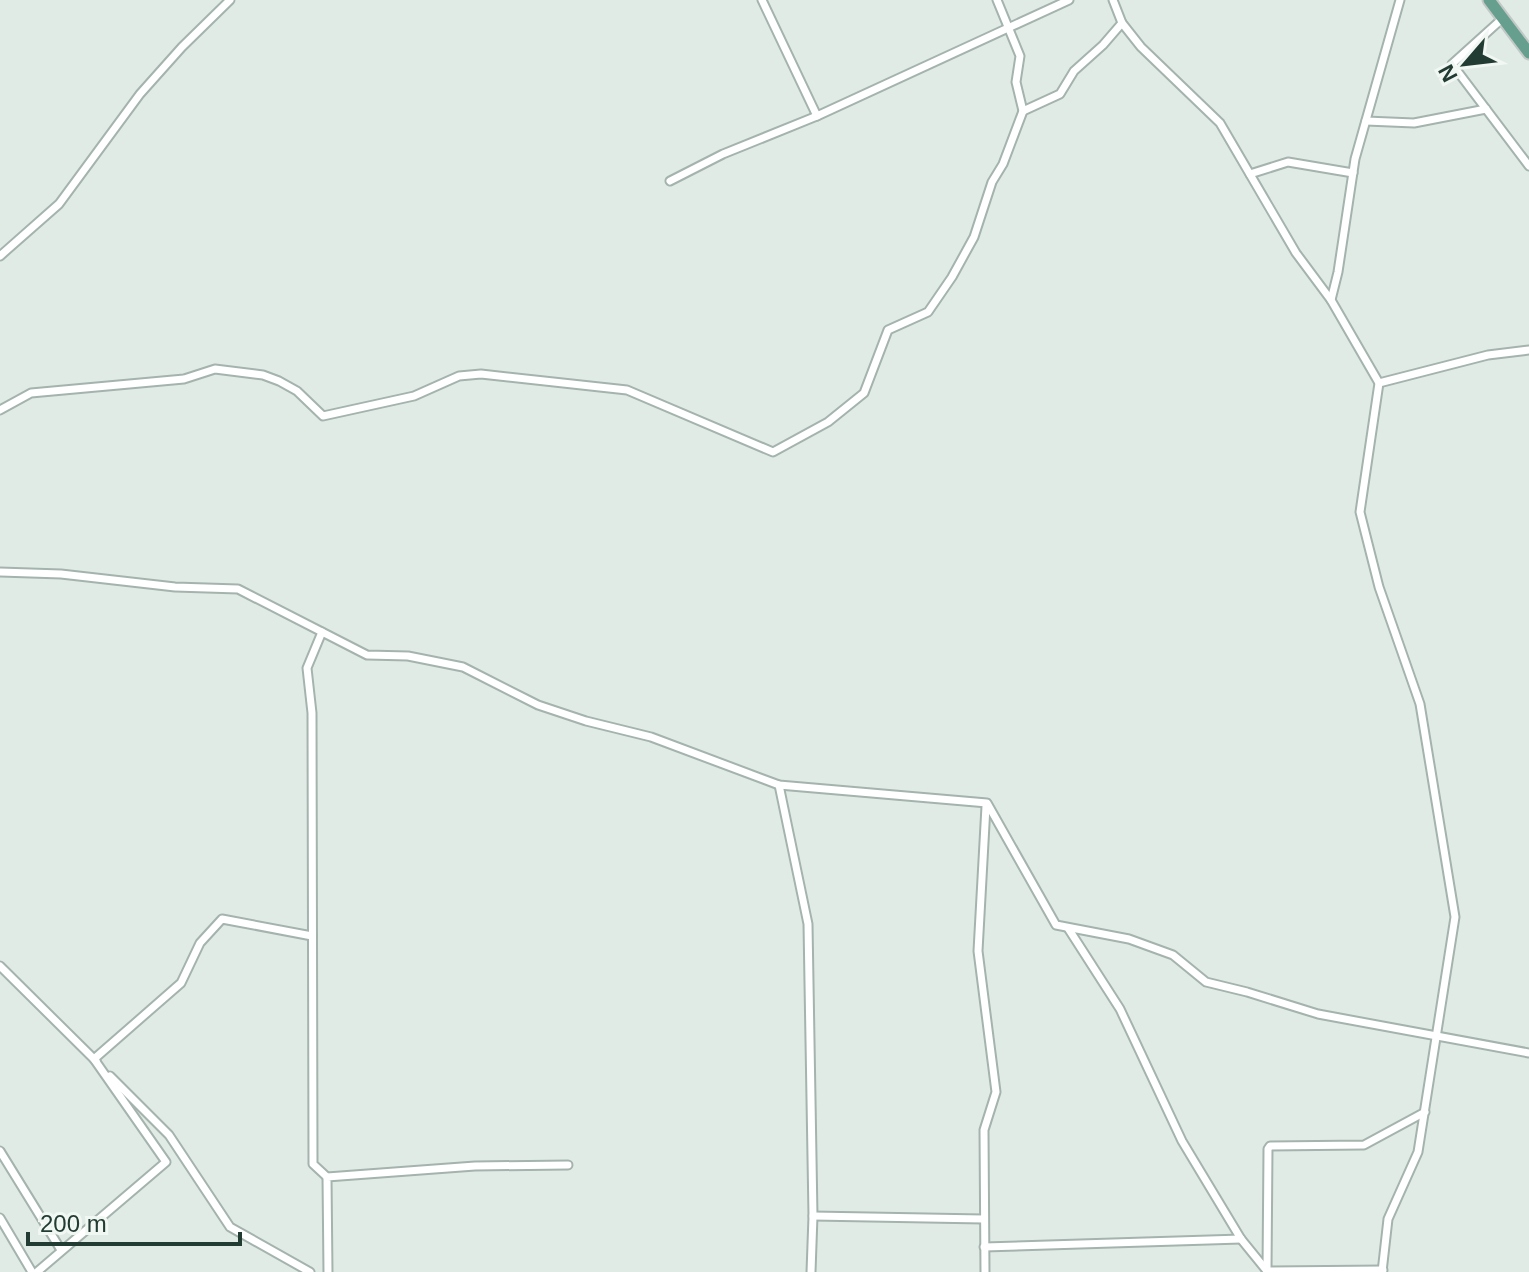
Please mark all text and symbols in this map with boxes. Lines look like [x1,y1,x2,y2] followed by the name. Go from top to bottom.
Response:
[1425,24,1505,104] north arrow
[1433,60,1463,86] text: N
[28,1196,240,1246] scale bar
[40,1210,107,1237] text: 200 m

